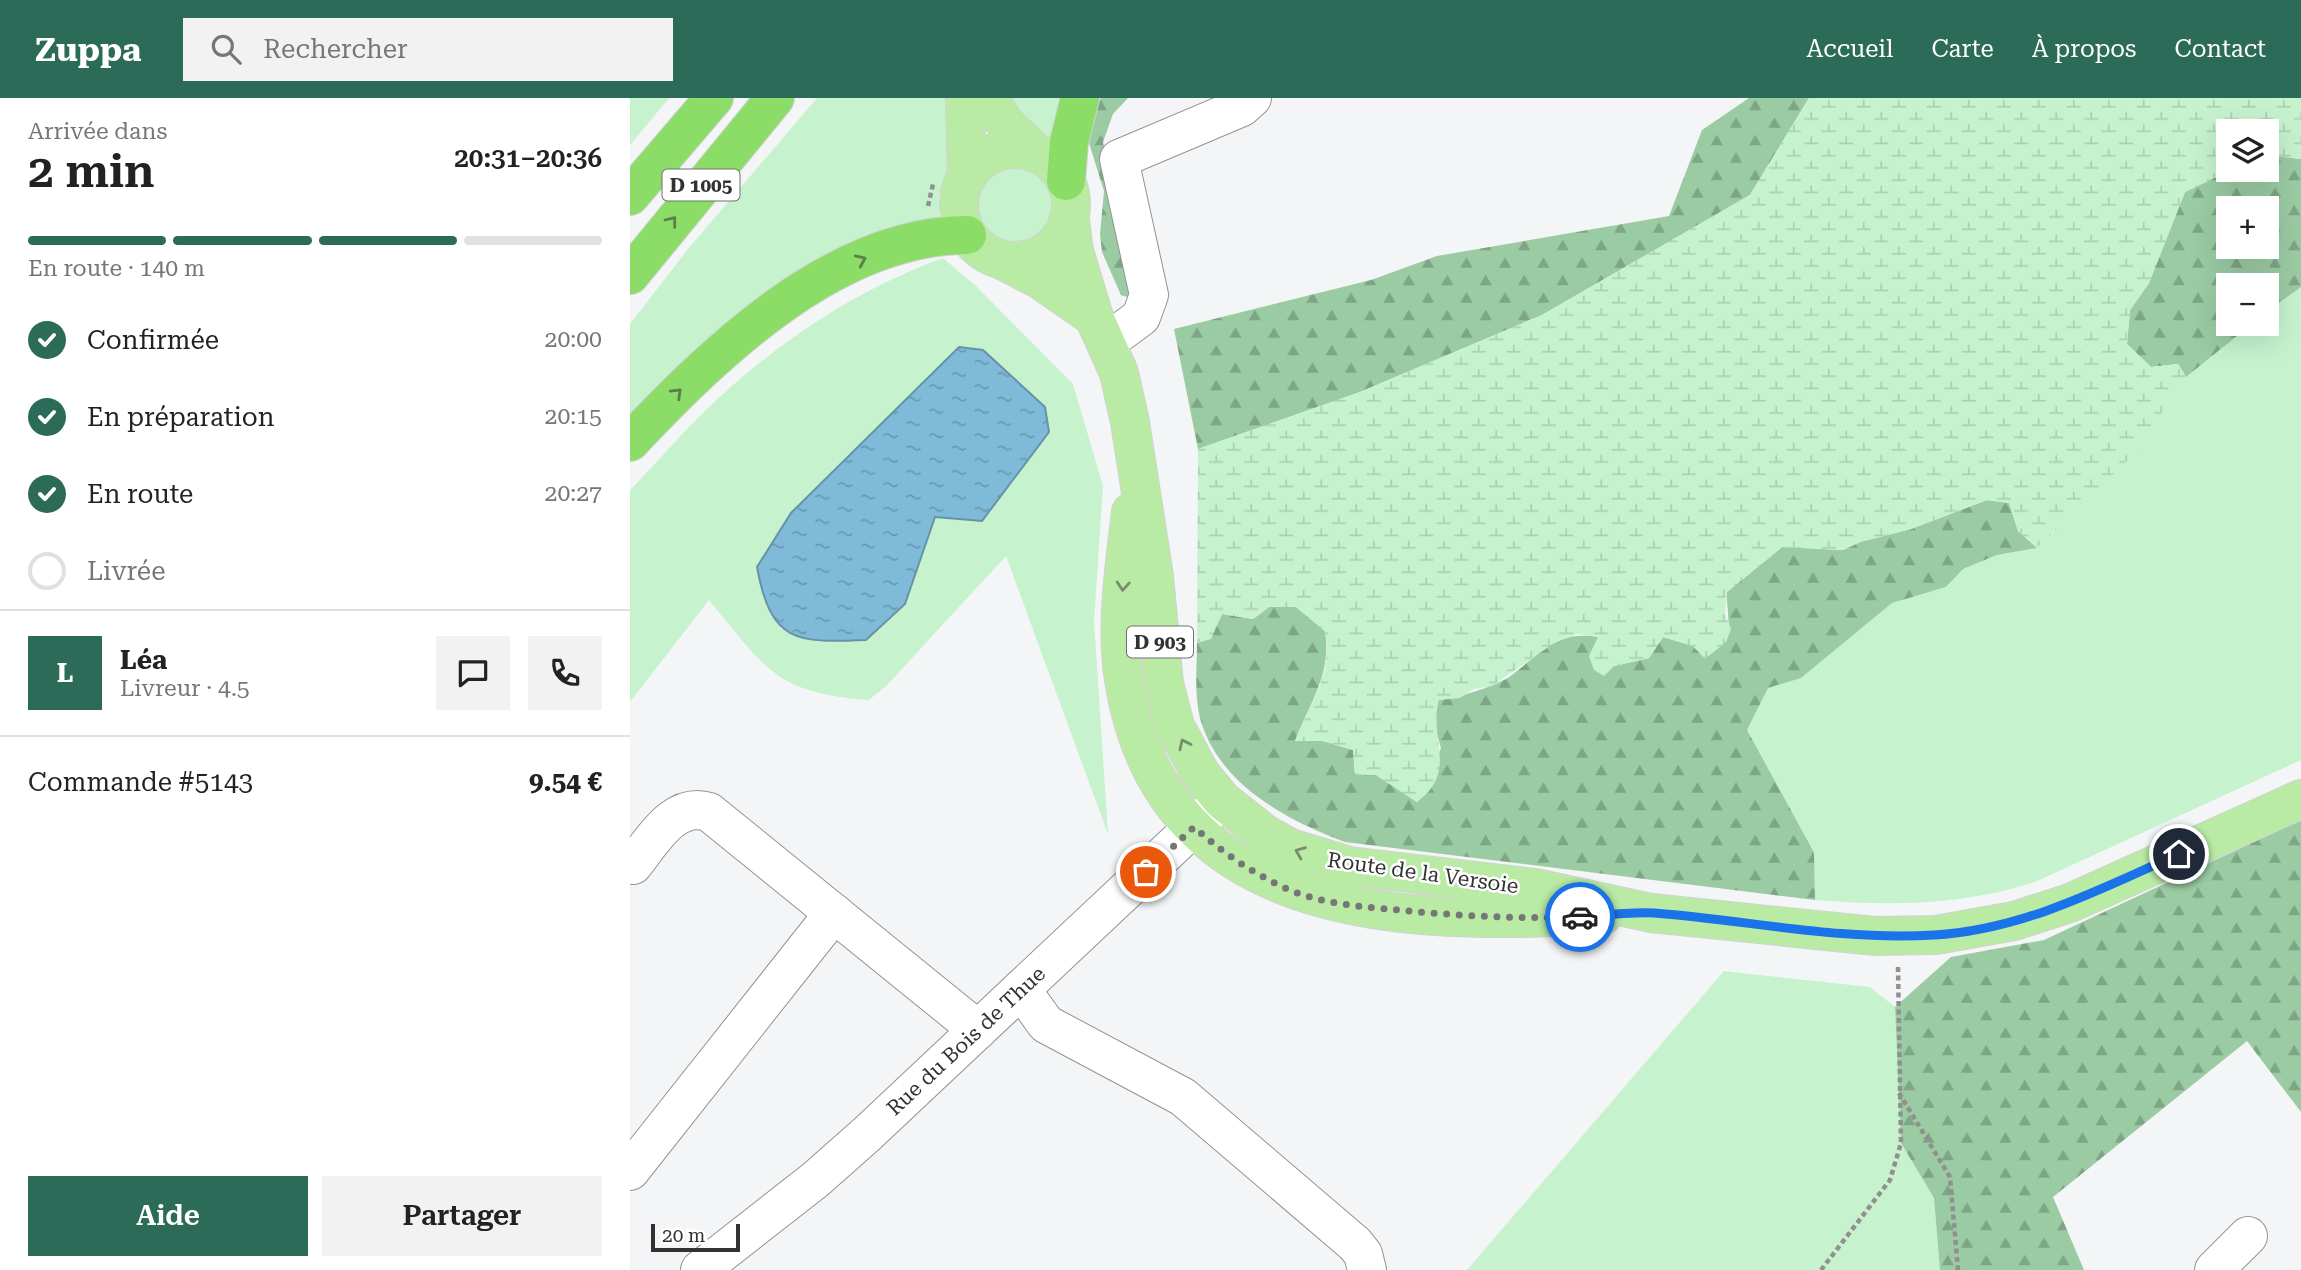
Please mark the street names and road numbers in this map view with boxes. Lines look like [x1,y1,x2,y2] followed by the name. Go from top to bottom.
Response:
[662,170,740,200] road number: D 1005
[1127,626,1193,657] road number: D 903
[1326,848,1520,898] street label: Route de la Versoie
[882,961,1050,1121] street label: Rue du Bois de Thue

